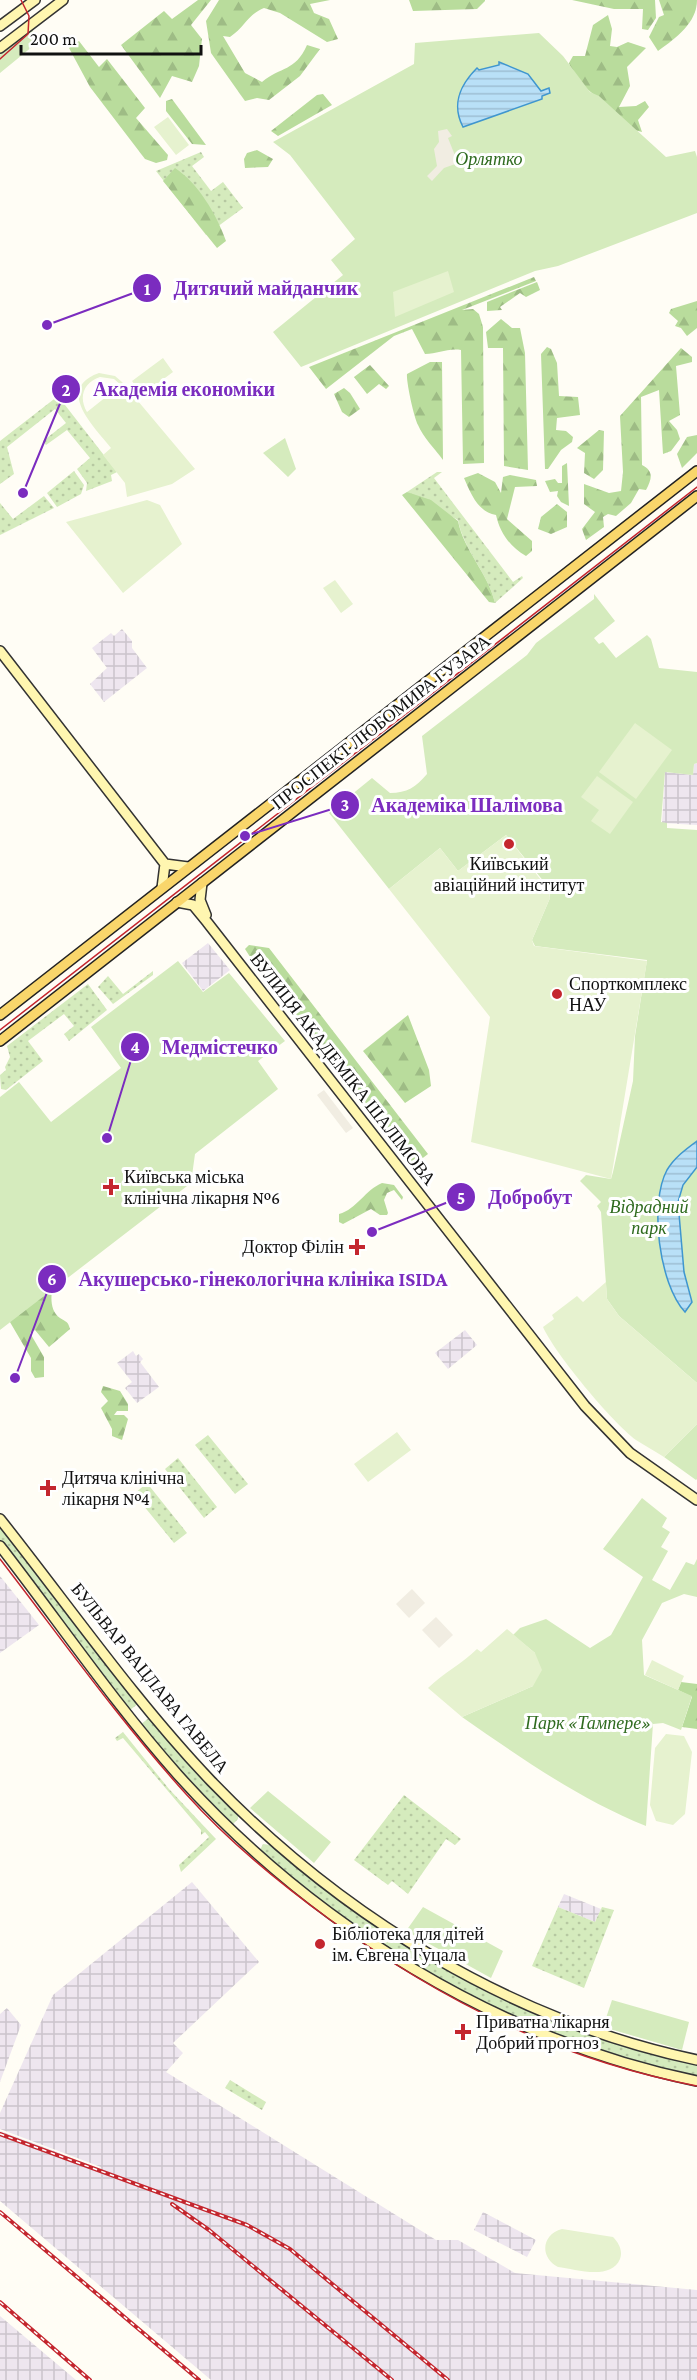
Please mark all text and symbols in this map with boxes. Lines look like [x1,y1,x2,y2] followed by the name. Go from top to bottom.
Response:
[21,18,201,56] scale bar
[30,29,77,49] text: 200 m
[455,149,523,169] park label: Орлятко
[132,269,371,307] callout: Дитячий майданчик
[174,277,359,300] text: Дитячий майданчик
[144,279,151,299] text: 1
[51,370,287,408] callout: Академія економіки
[93,378,275,400] text: Академія економіки
[61,380,71,400] text: 2
[268,631,494,813] street label: ПРОСПЕКТ ЛЮБОМИРА ГУЗАРА
[330,786,575,824] callout: Академіка Шалімова
[371,794,563,816] text: Академіка Шалімова
[341,795,349,815] text: 3
[502,837,516,851] marker: Київський авіаційний інститут
[434,854,584,895] place label: Київський авіаційний інститут
[246,949,440,1189] street label: ВУЛИЦЯ АКАДЕМІКА ШАЛІМОВА
[569,974,687,1015] place label: Спорткомплекс НАУ
[550,987,564,1001] marker: Спорткомплекс НАУ
[120,1028,290,1066] callout: Медмістечко
[162,1036,278,1058] text: Медмістечко
[130,1037,140,1057] text: 4
[124,1167,280,1208] place label: Київська міська клінічна лікарня №6
[102,1178,120,1196] marker: Київська міська клінічна лікарня №6
[446,1178,584,1216] callout: Добробут
[488,1186,572,1209] text: Добробут
[457,1188,465,1208] text: 5
[609,1197,689,1238] park label: Відрадний парк
[242,1237,344,1257] place label: Доктор Філін
[348,1238,366,1256] marker: Доктор Філін
[37,1260,460,1298] callout: Акушерсько-гінекологічна клініка ISIDA
[79,1268,449,1291] text: Акушерсько-гінекологічна клініка ISIDA
[47,1269,57,1289] text: 6
[62,1468,184,1509] place label: Дитяча клінічна лікарня №4
[39,1479,57,1497] marker: Дитяча клінічна лікарня №4
[67,1579,233,1777] street label: БУЛЬВАР ВАЦЛАВА ГАВЕЛА
[524,1713,651,1733] park label: Парк «Тампере»
[332,1924,484,1965] place label: Бібліотека для дітей ім. Євгена Гуцала
[313,1937,327,1951] marker: Бібліотека для дітей ім. Євгена Гуцала
[476,2012,610,2053] place label: Приватна лікарня Добрий прогноз
[454,2023,472,2041] marker: Приватна лікарня Добрий прогноз

